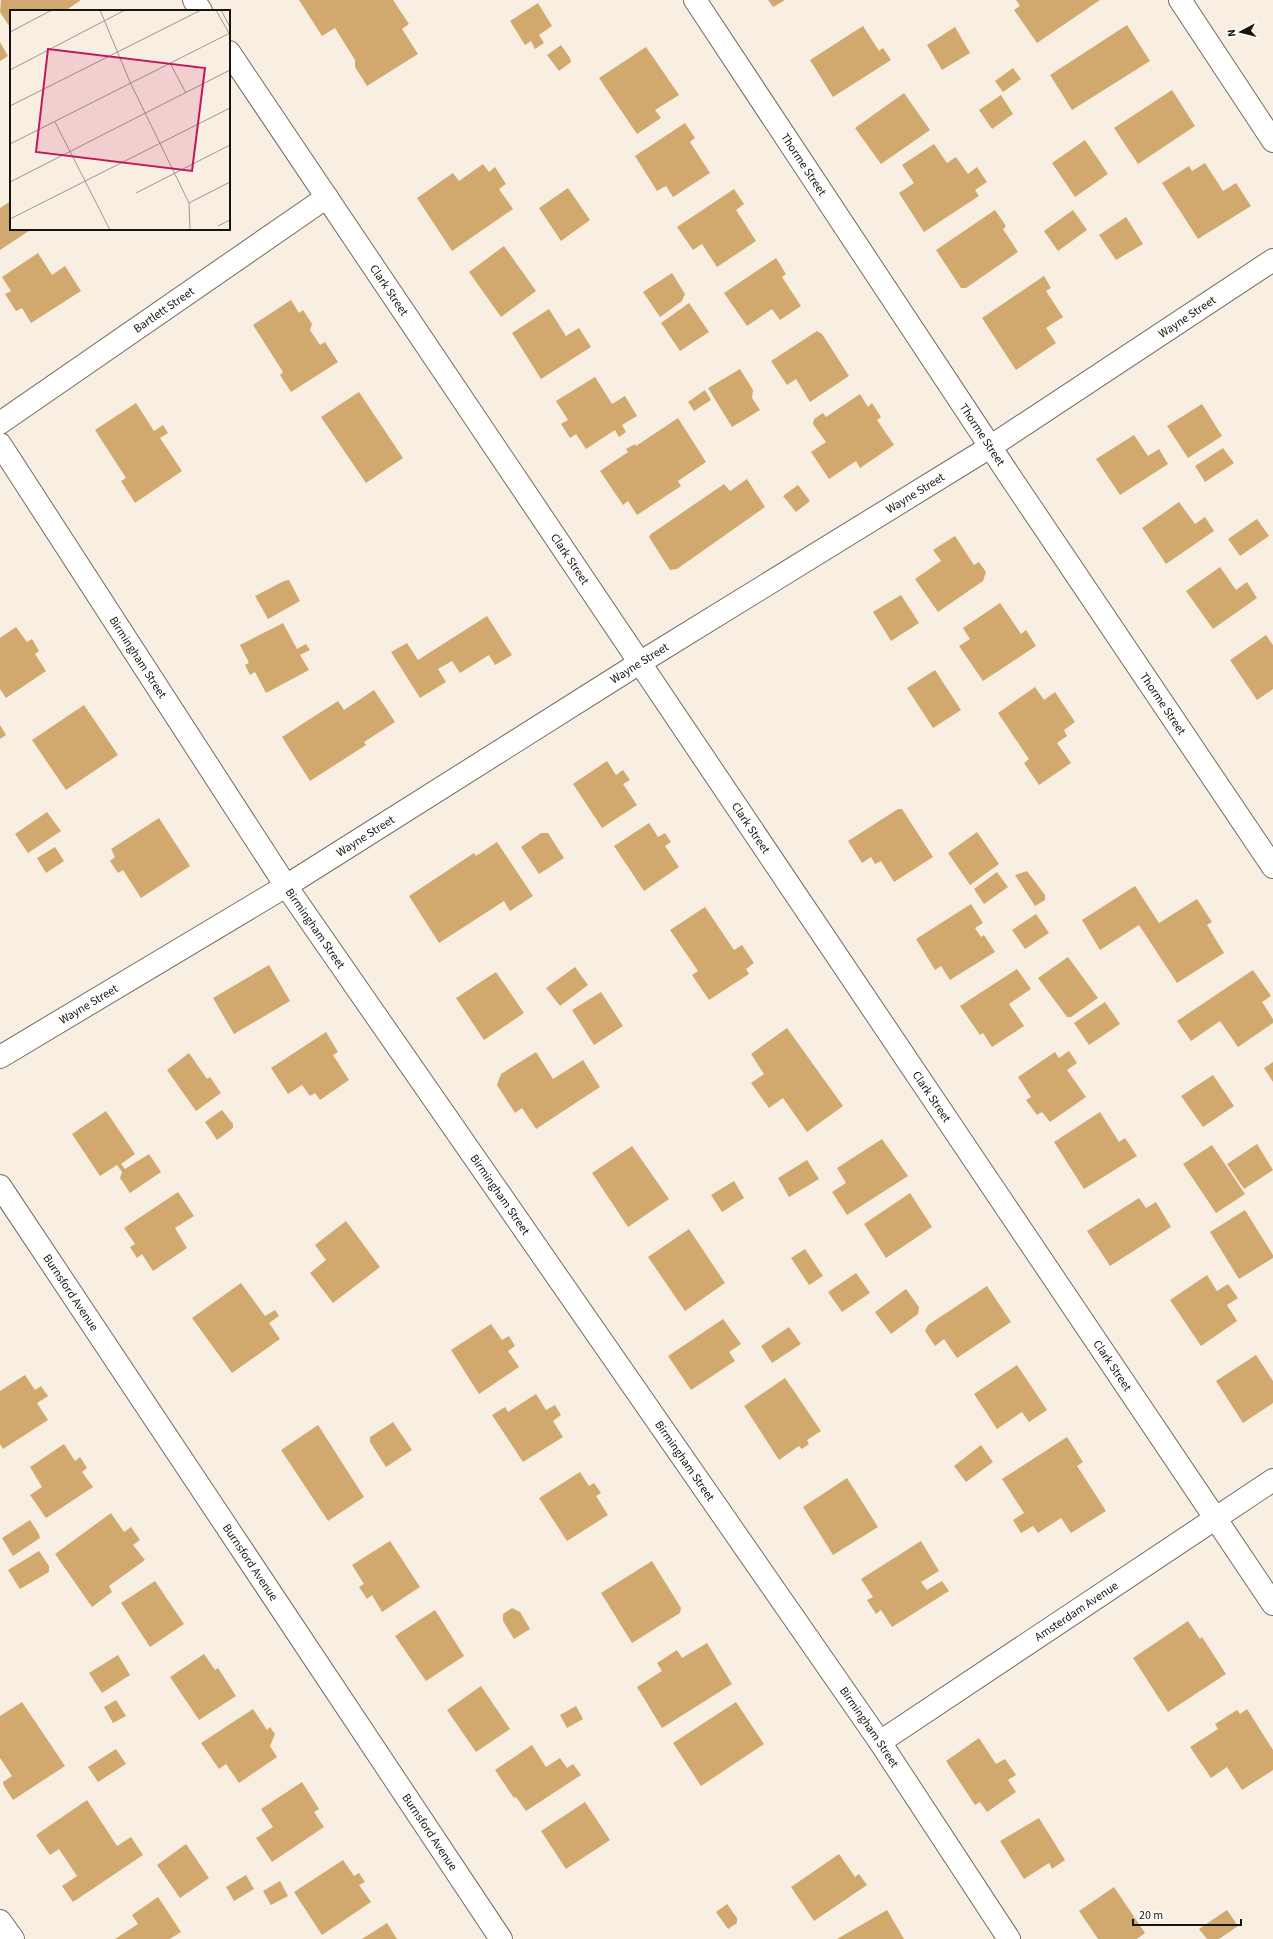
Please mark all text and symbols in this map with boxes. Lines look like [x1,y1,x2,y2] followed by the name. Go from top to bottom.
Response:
[10,10,230,230] inset map
[1221,12,1261,52] north arrow
[1224,29,1239,38] text: N
[777,130,831,199] street label: Thorme Street
[366,261,413,319] street label: Clark Street
[130,283,198,337] street label: Bartlett Street
[1155,292,1219,342] street label: Wayne Street
[955,400,1009,469] street label: Thorme Street
[883,469,948,518] street label: Wayne Street
[547,530,593,588] street label: Clark Street
[105,613,171,702] street label: Birmingham Street
[607,639,672,688] street label: Wayne Street
[1136,669,1190,738] street label: Thorme Street
[727,799,774,857] street label: Clark Street
[333,811,398,861] street label: Wayne Street
[281,885,349,972] street label: Birmingham Street
[56,980,121,1028] street label: Wayne Street
[908,1068,955,1126] street label: Clark Street
[466,1151,534,1238] street label: Birmingham Street
[39,1251,103,1335] street label: Burnsford Avenue
[1089,1336,1136,1395] street label: Clark Street
[651,1417,719,1505] street label: Birmingham Street
[219,1520,282,1604] street label: Burnsford Avenue
[1031,1577,1122,1645] street label: Amsterdam Avenue
[836,1683,903,1771] street label: Birmingham Street
[398,1790,462,1874] street label: Burnsford Avenue
[1133,1901,1241,1927] scale bar
[1139,1907,1163,1924] text: 20 m

